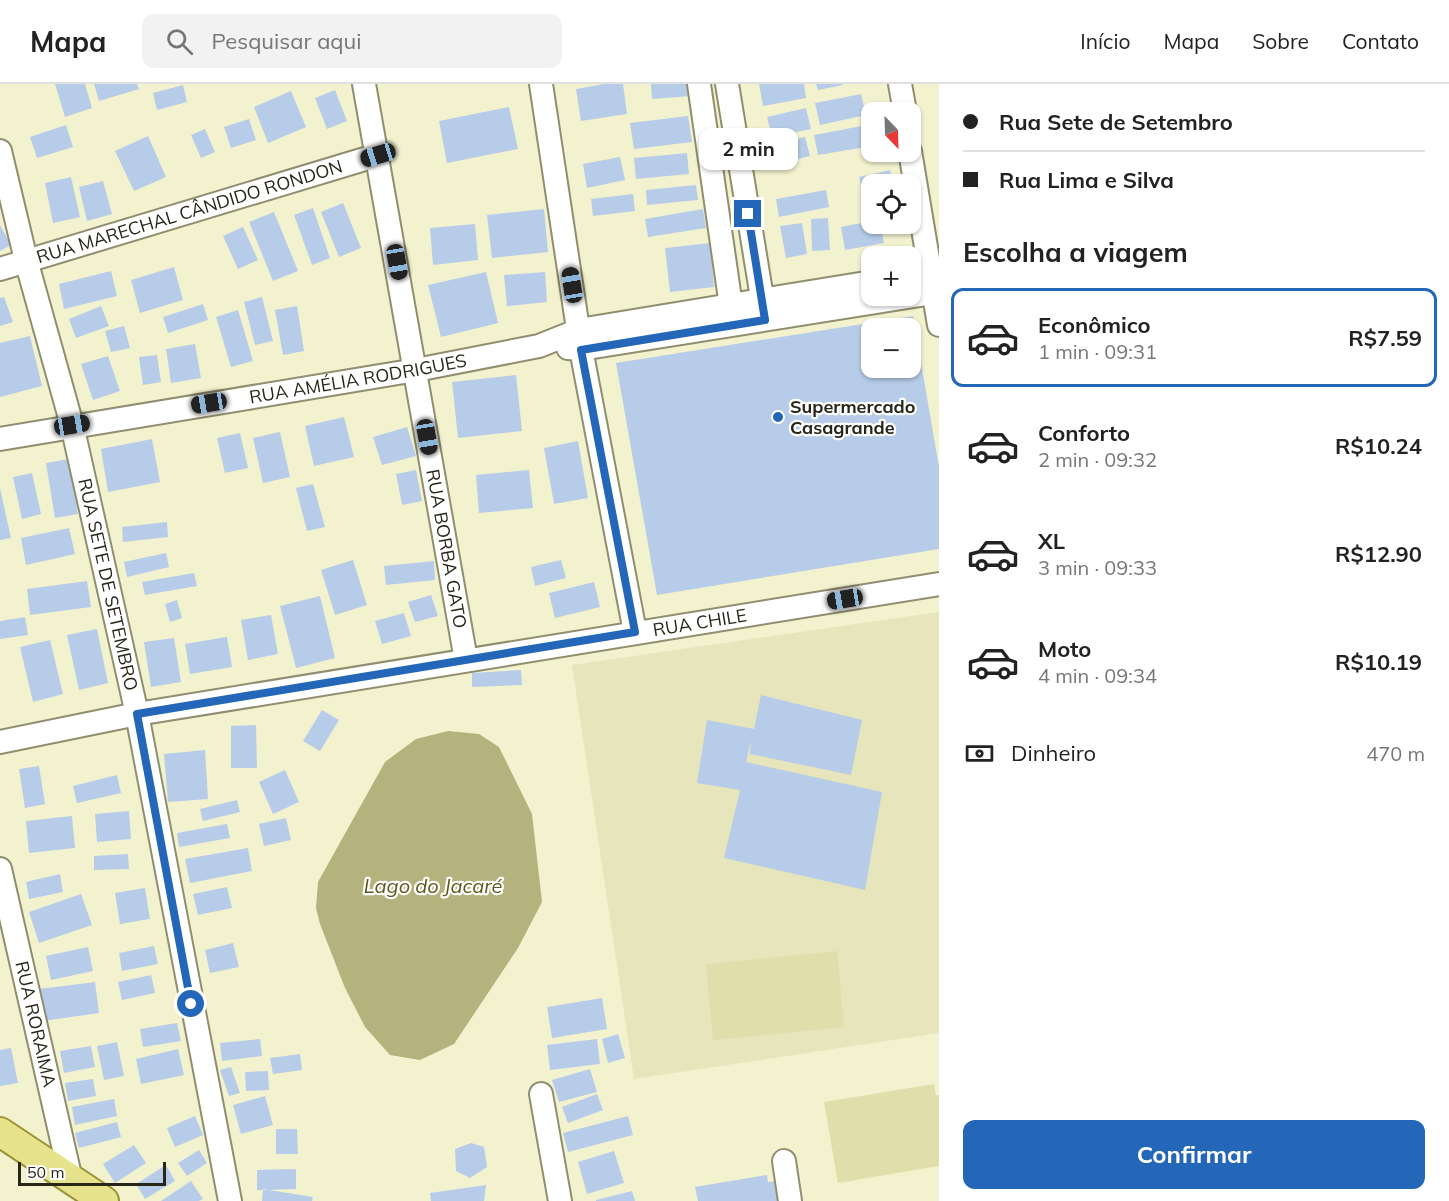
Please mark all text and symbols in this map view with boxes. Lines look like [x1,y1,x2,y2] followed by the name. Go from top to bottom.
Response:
[142,14,562,68] search box
[30,24,106,59] text: Mapa
[163,25,196,58] icon: search
[211,27,361,55] text: Pesquisar aqui
[1080,28,1130,54] text: Início
[1163,28,1219,54] text: Mapa
[1252,28,1309,54] text: Sobre
[1342,28,1419,54] text: Contato
[861,102,921,162] north arrow
[861,102,921,378] map controls
[999,108,1233,136] text: Rua Sete de Setembro
[698,127,798,169] callout: 2 min
[722,136,775,161] text: 2 min
[358,141,398,169] car
[34,154,345,268] street label: RUA MARECHAL CÂNDIDO RONDON
[999,166,1174,194] text: Rua Lima e Silva
[861,174,921,234] button: locate
[734,200,761,227] route end
[963,235,1188,269] text: Escolha a viagem
[385,243,409,281] car
[861,246,921,306] button: +
[560,266,584,304] car
[966,311,1020,365] icon: car
[1038,311,1151,339] text: Econômico
[861,318,921,378] button: −
[1348,324,1422,352] text: R$7.59
[1038,339,1157,364] text: 1 min · 09:31
[248,348,468,408] street label: RUA AMÉLIA RODRIGUES
[190,391,228,415] car
[790,395,915,439] place label: Supermercado Casagrande
[771,410,785,424] marker: Supermercado Casagrande
[53,413,91,437] car
[415,418,439,456] car
[966,419,1020,473] icon: car
[1038,419,1130,447] text: Conforto
[1335,432,1422,460] text: R$10.24
[1038,447,1157,472] text: 2 min · 09:32
[421,467,472,630] street label: RUA BORBA GATO
[73,476,143,693] street label: RUA SETE DE SETEMBRO
[966,527,1020,581] icon: car
[1038,527,1065,555] text: XL
[1335,540,1422,568] text: R$12.90
[1038,555,1157,580] text: 3 min · 09:33
[826,587,864,611] car
[651,603,748,641] street label: RUA CHILE
[966,635,1020,689] icon: car
[1038,635,1091,663] text: Moto
[1335,648,1422,676] text: R$10.19
[1038,663,1157,688] text: 4 min · 09:34
[963,737,996,770] icon: cash
[1011,739,1096,767] text: Dinheiro
[1366,741,1425,766] text: 470 m
[364,873,502,898] water label: Lago do Jacaré
[10,959,61,1089] street label: RUA RORAIMA
[177,990,204,1017] route start
[963,1120,1425,1189] button: Confirmar
[18,1159,166,1186] scale bar
[27,1162,64,1182] text: 50 m

